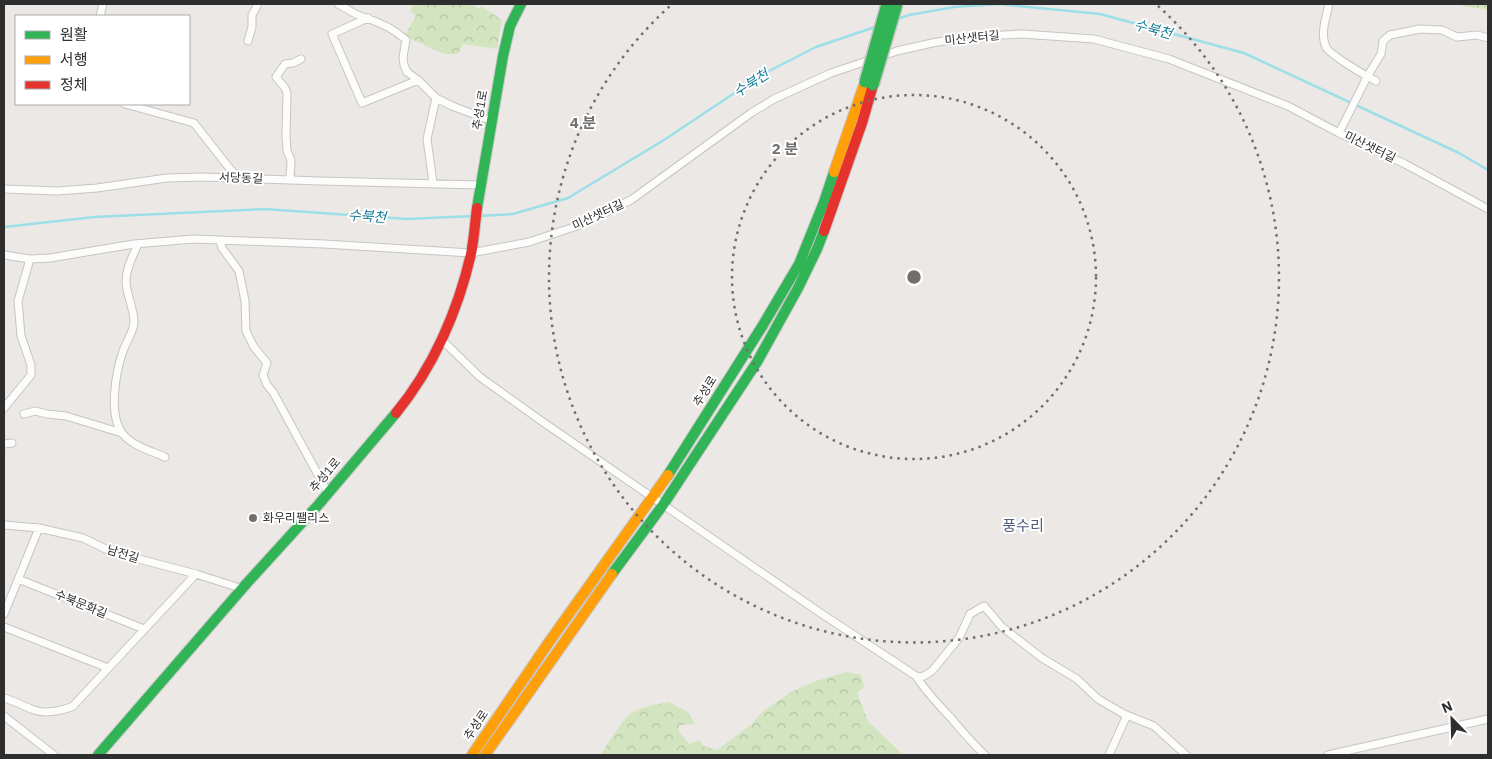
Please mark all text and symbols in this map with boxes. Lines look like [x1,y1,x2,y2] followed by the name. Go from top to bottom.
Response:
[15,15,190,105] legend
[1132,15,1175,43] water label: 수북천
[60,25,88,44] text: 원활
[944,27,1000,48] street label: 미산샛터길
[60,50,88,69] text: 서행
[730,65,773,101] water label: 수북천
[60,75,88,94] text: 정체
[469,89,490,131] street label: 추성1로
[570,113,596,132] text: 4 분
[1342,128,1398,165] street label: 미산샛터길
[772,139,798,158] text: 2 분
[219,169,263,186] street label: 서당동길
[570,196,626,233] street label: 미산샛터길
[347,206,388,226] water label: 수북천
[905,268,923,286] centre of rings
[689,373,720,409] street label: 추성로
[306,454,343,495] street label: 추성1로
[263,510,329,525] place label: 화우리팰리스
[247,512,259,524] marker: 화우리팰리스
[1002,516,1044,535] district label: 풍수리
[105,542,141,566] street label: 남전길
[53,586,110,621] street label: 수북문화길
[1427,694,1477,744] north arrow
[1439,697,1455,717] text: N
[460,707,491,743] street label: 추성로

